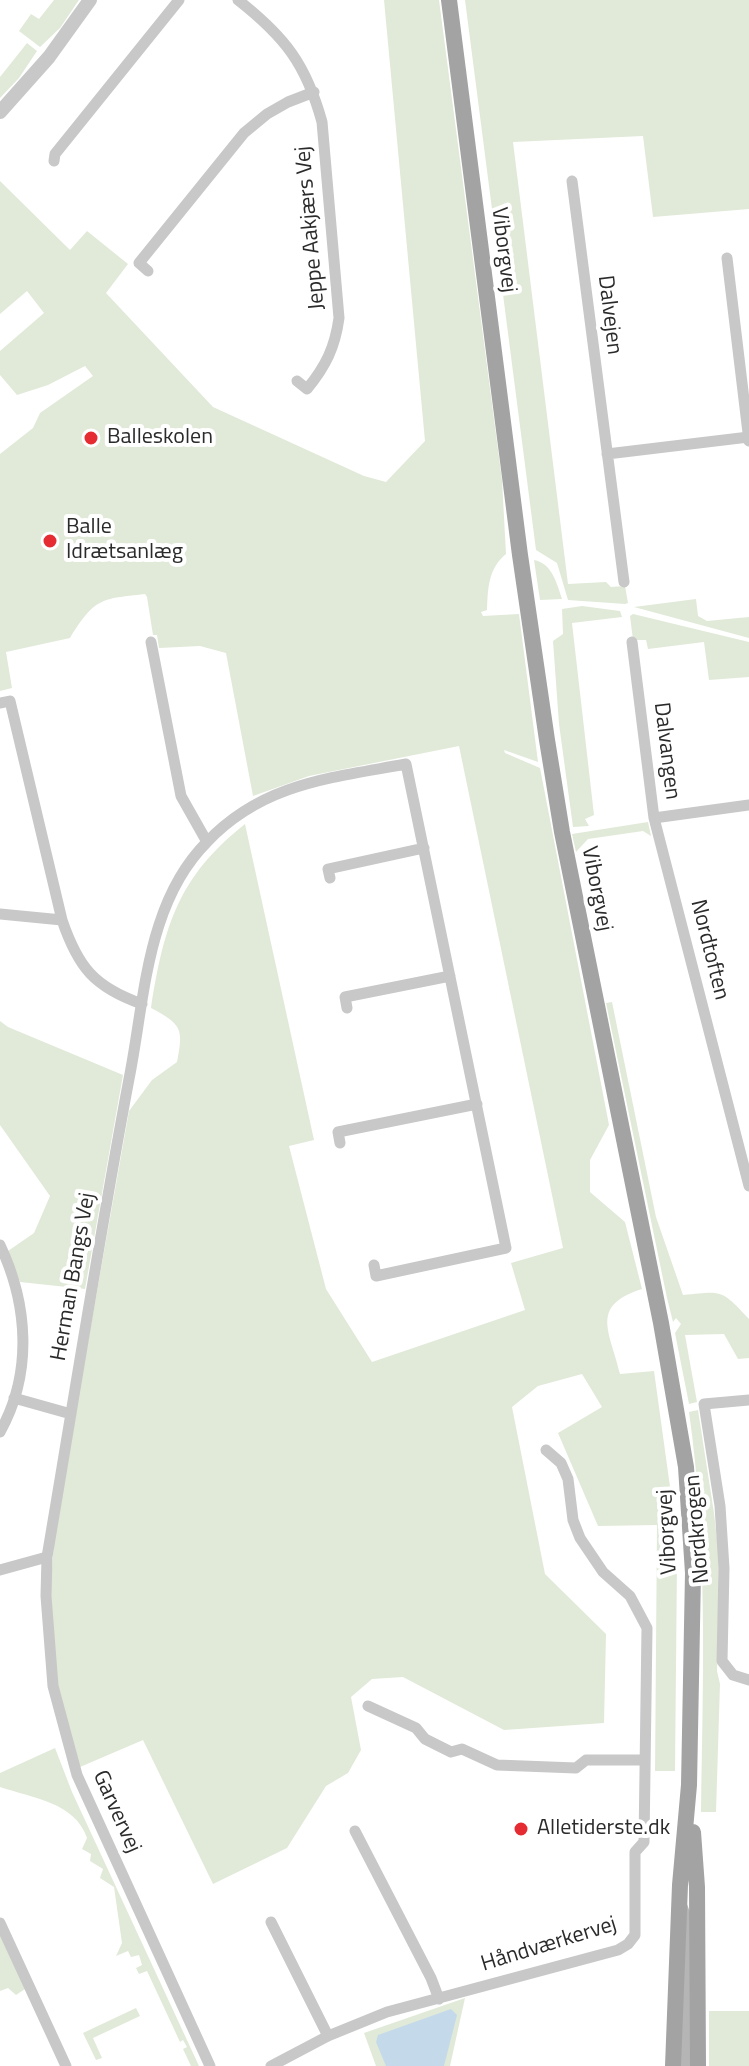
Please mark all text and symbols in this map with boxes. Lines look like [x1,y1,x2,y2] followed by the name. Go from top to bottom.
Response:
[291,145,331,311] street label: Jeppe Aakjærs Vej
[485,206,521,294] street label: Viborgvej
[591,274,627,356] street label: Dalvejen
[107,425,213,451] place label: Balleskolen
[82,429,100,447] marker: Balleskolen
[66,515,183,566] place label: Balle Idrætsanlæg
[41,532,59,550] marker: Balle Idrætsanlæg
[647,701,685,801] street label: Dalvangen
[575,844,617,934] street label: Viborgvej
[684,897,734,1003] street label: Nordtoften
[46,1191,102,1363] street label: Herman Bangs Vej
[680,1473,716,1585] street label: Nordkrogen
[653,1488,683,1576] street label: Viborgvej
[86,1767,146,1857] street label: Garvervej
[537,1816,670,1842] place label: Alletiderste.dk
[512,1820,530,1838] marker: Alletiderste.dk
[478,1912,620,1978] street label: Håndværkervej

